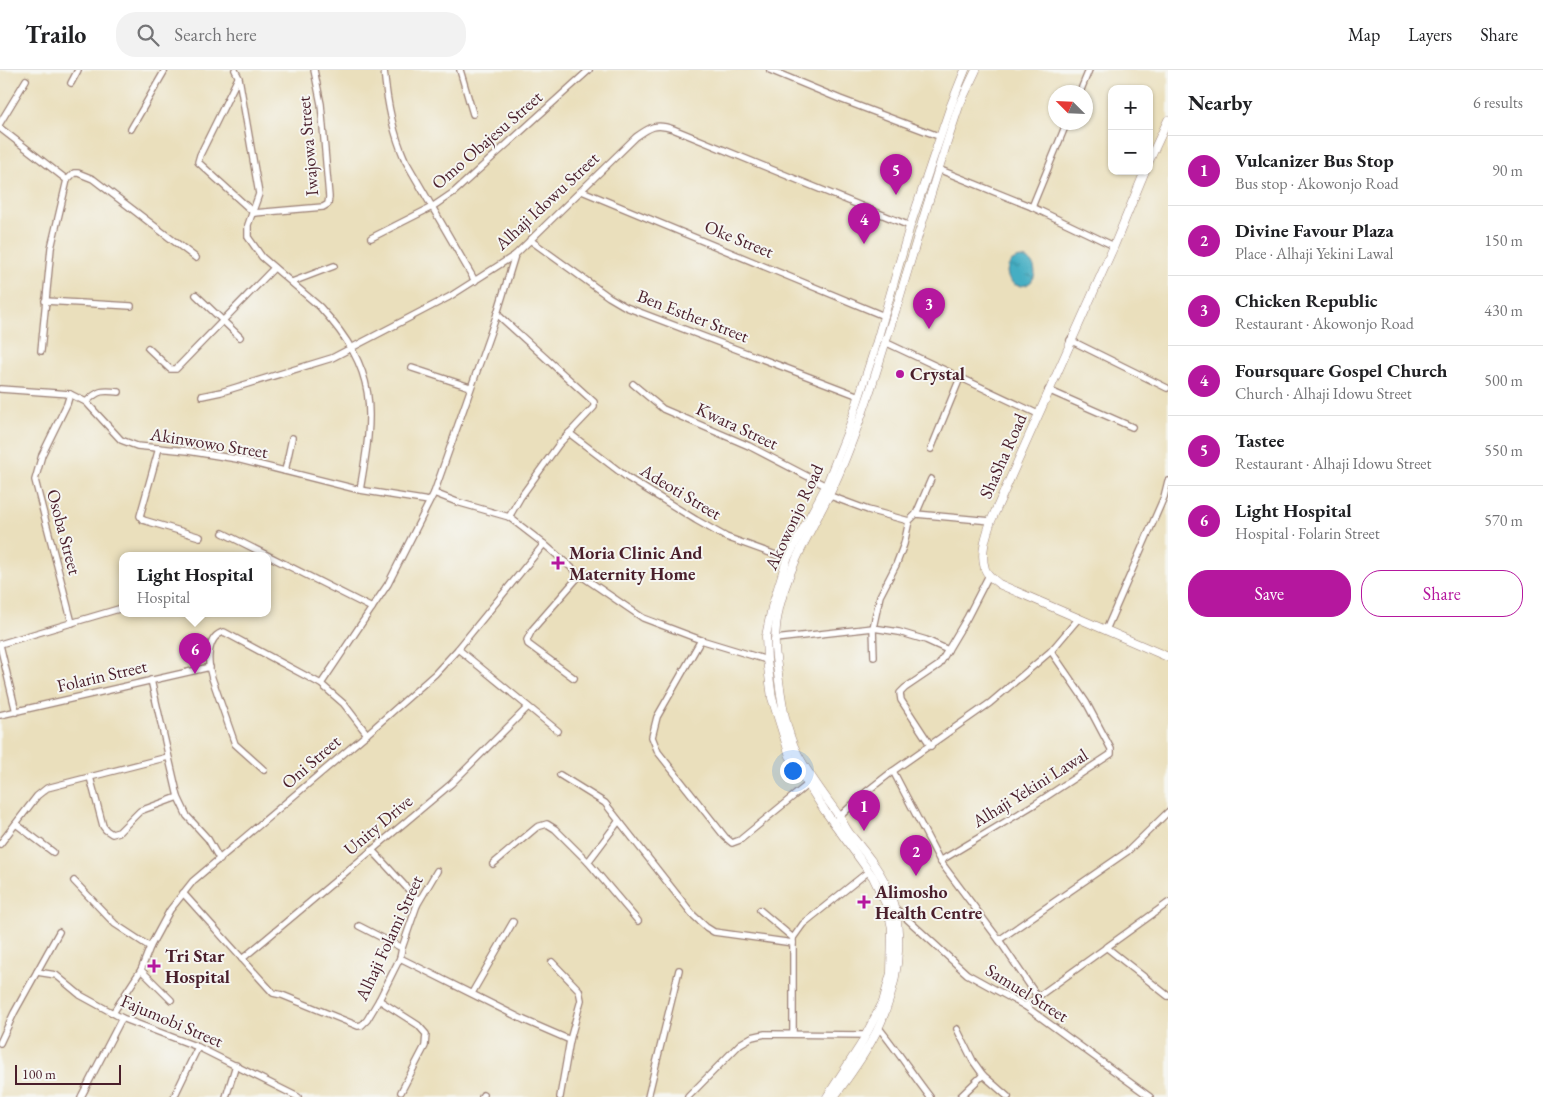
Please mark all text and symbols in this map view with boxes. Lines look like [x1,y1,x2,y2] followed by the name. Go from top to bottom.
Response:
[116,12,466,57] search box
[25,19,86,50] text: Trailo
[134,21,162,49] icon: search
[174,22,257,47] text: Search here
[1348,23,1380,46] text: Map
[1408,23,1452,46] text: Layers
[1480,23,1518,46] text: Share
[427,85,547,194] street label: Omo Obajesu Street
[1048,85,1093,130] north arrow
[1108,85,1153,175] map controls
[1108,85,1153,130] button: +
[1188,89,1252,116] text: Nearby
[1473,92,1523,113] text: 6 results
[292,95,323,197] street label: Iwajowa Street
[1108,130,1153,175] button: −
[489,146,604,255] street label: Alhaji Idowu Street
[1235,148,1394,173] text: Vulcanizer Bus Stop
[880,154,912,195] pin: 5
[1200,160,1208,181] text: 1
[1492,160,1523,181] text: 90 m
[1235,173,1399,194] text: Bus stop · Akowonjo Road
[848,203,880,244] pin: 4
[701,214,777,263] street label: Oke Street
[1235,218,1394,243] text: Divine Favour Plaza
[1200,230,1208,251] text: 2
[1484,230,1523,251] text: 150 m
[1235,243,1393,264] text: Place · Alhaji Yekini Lawal
[634,284,753,347] street label: Ben Esther Street
[913,288,945,329] pin: 3
[1235,288,1378,313] text: Chicken Republic
[1200,300,1208,321] text: 3
[1484,300,1523,321] text: 430 m
[1235,313,1414,334] text: Restaurant · Akowonjo Road
[1235,358,1447,383] text: Foursquare Gospel Church
[910,362,965,385] place label: Crystal
[894,368,906,380] marker: Crystal
[1200,370,1208,391] text: 4
[1484,370,1523,391] text: 500 m
[1235,383,1412,404] text: Church · Alhaji Idowu Street
[693,397,782,455] street label: Kwara Street
[974,409,1032,502] street label: ShaSha Road
[148,422,270,463] street label: Akinwowo Street
[1235,428,1284,453] text: Tastee
[1200,440,1208,461] text: 5
[1484,440,1523,461] text: 550 m
[1235,453,1432,474] text: Restaurant · Alhaji Idowu Street
[636,458,726,525] street label: Adeoti Street
[759,459,828,574] street label: Akowonjo Road
[42,487,87,578] street label: Osoba Street
[1235,498,1352,523] text: Light Hospital
[1200,510,1208,531] text: 6
[1484,510,1523,531] text: 570 m
[1235,523,1380,544] text: Hospital · Folarin Street
[569,541,703,585] place label: Moria Clinic And Maternity Home
[119,552,271,617] popup
[551,556,565,570] marker: Moria Clinic And Maternity Home
[137,562,253,587] text: Light Hospital
[1188,570,1351,617] button: Save
[1361,570,1523,617] button: Share
[137,587,190,608] text: Hospital
[179,633,211,674] pin: 6
[55,654,150,697] street label: Folarin Street
[276,729,345,794] street label: Oni Street
[967,743,1092,833] street label: Alhaji Yekini Lawal
[780,758,806,784] your location
[339,789,417,860] street label: Unity Drive
[848,790,880,831] pin: 1
[900,835,932,876] pin: 2
[349,871,428,1005] street label: Alhaji Folami Street
[874,880,983,924] place label: Alimosho Health Centre
[857,895,871,909] marker: Alimosho Health Centre
[165,944,230,988] place label: Tri Star Hospital
[982,958,1073,1027] street label: Samuel Street
[147,959,161,973] marker: Tri Star Hospital
[118,989,227,1053] street label: Fajumobi Street
[15,1062,121,1085] scale bar
[22,1065,56,1083] text: 100 m

